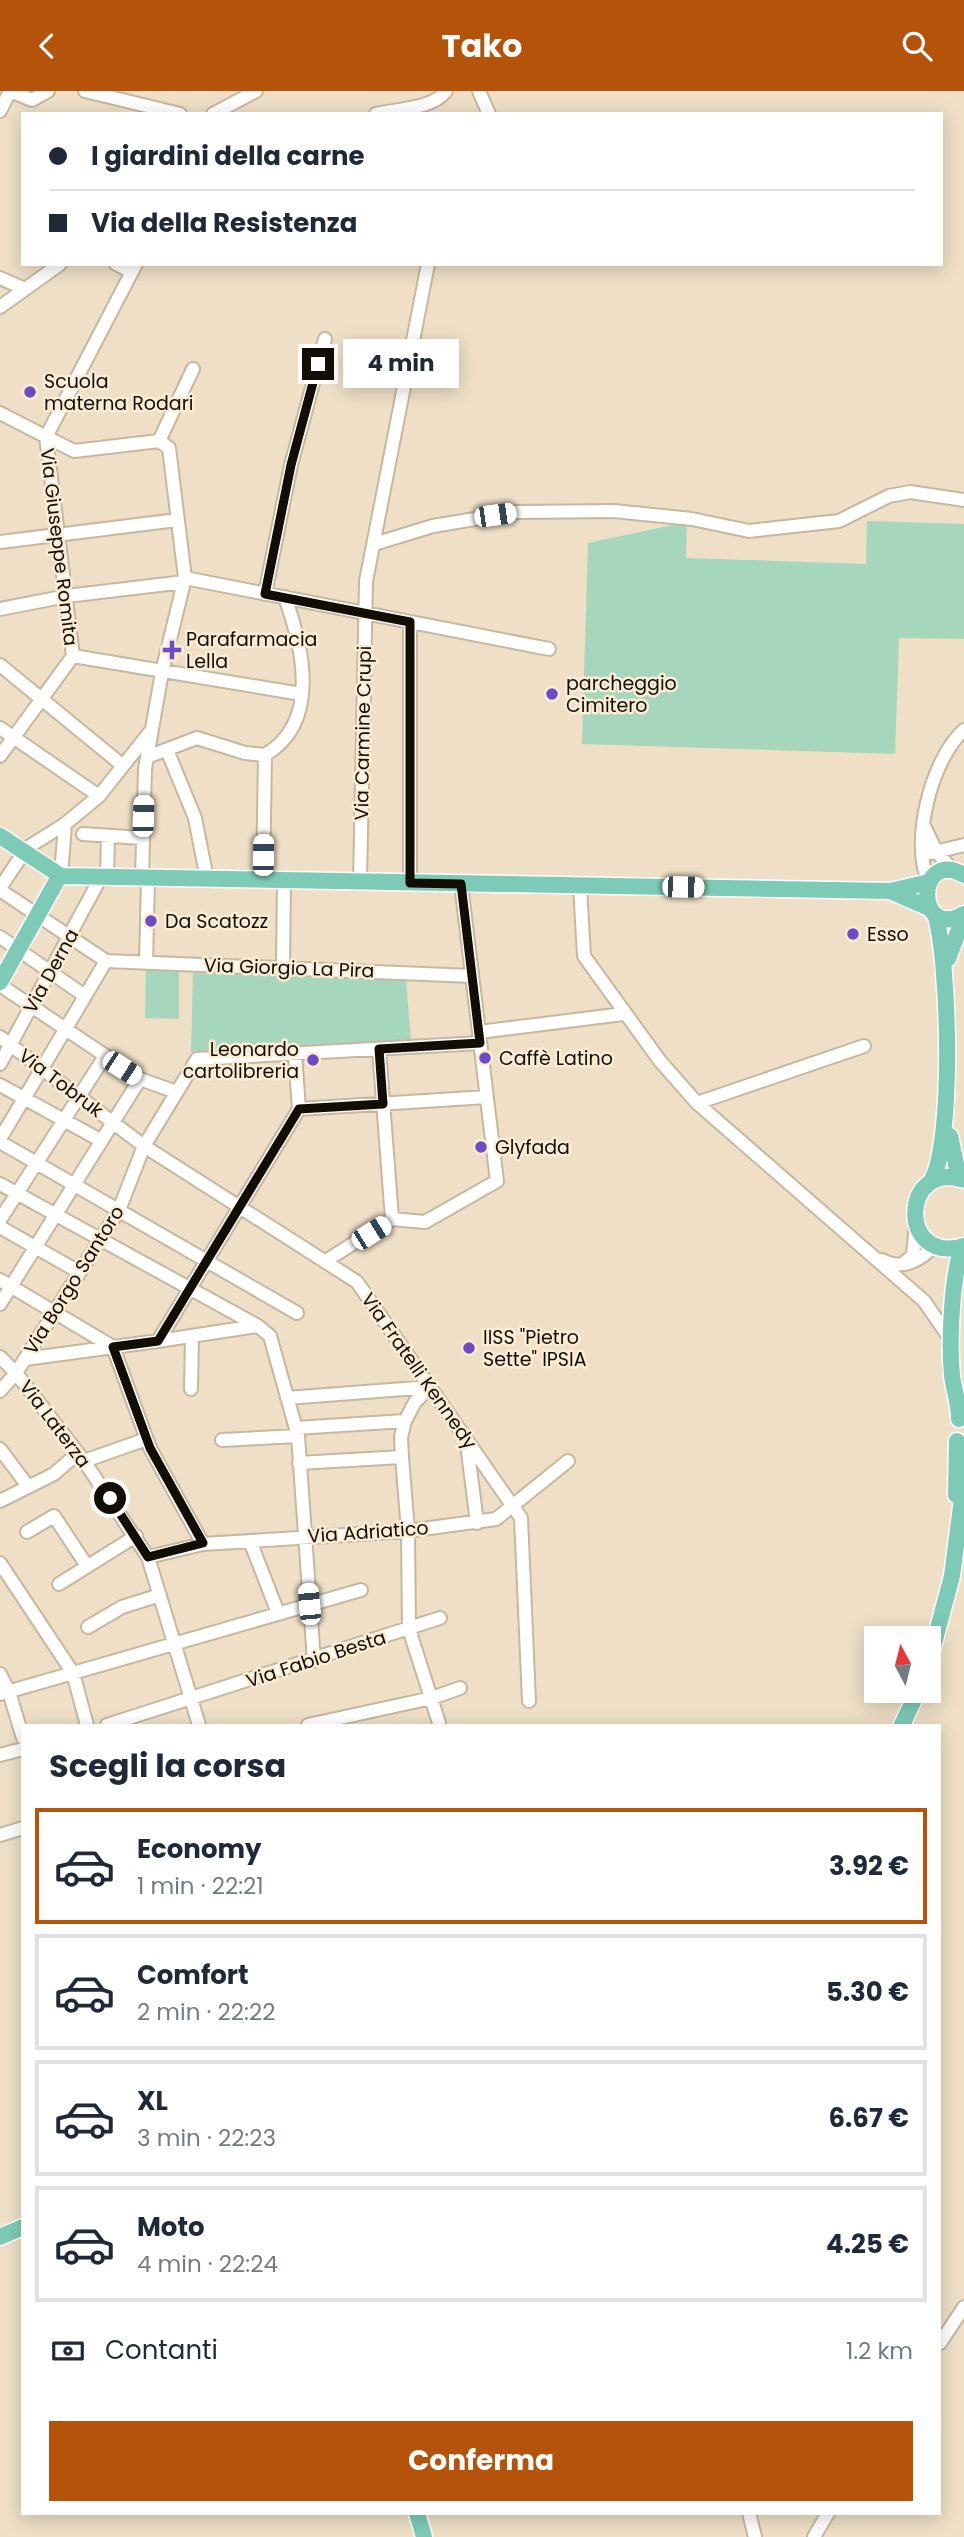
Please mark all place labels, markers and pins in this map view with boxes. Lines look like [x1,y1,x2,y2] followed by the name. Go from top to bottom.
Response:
[44,368,193,417] place label: Scuola materna Rodari
[22,384,38,400] marker: Scuola materna Rodari
[186,626,317,675] place label: Parafarmacia Lella
[164,642,180,658] marker: Parafarmacia Lella
[566,670,677,719] place label: parcheggio Cimitero
[544,686,560,702] marker: parcheggio Cimitero
[165,908,268,935] place label: Da Scatozz
[143,913,159,929] marker: Da Scatozz
[867,921,909,948] place label: Esso
[845,926,861,942] marker: Esso
[183,1036,299,1085] place label: Leonardo cartolibreria
[499,1045,613,1072] place label: Caffè Latino
[477,1050,493,1066] marker: Caffè Latino
[305,1052,321,1068] marker: Leonardo cartolibreria
[495,1134,570,1161] place label: Glyfada
[473,1139,489,1155] marker: Glyfada
[483,1324,587,1373] place label: IISS "Pietro Sette" IPSIA
[461,1340,477,1356] marker: IISS "Pietro Sette" IPSIA

